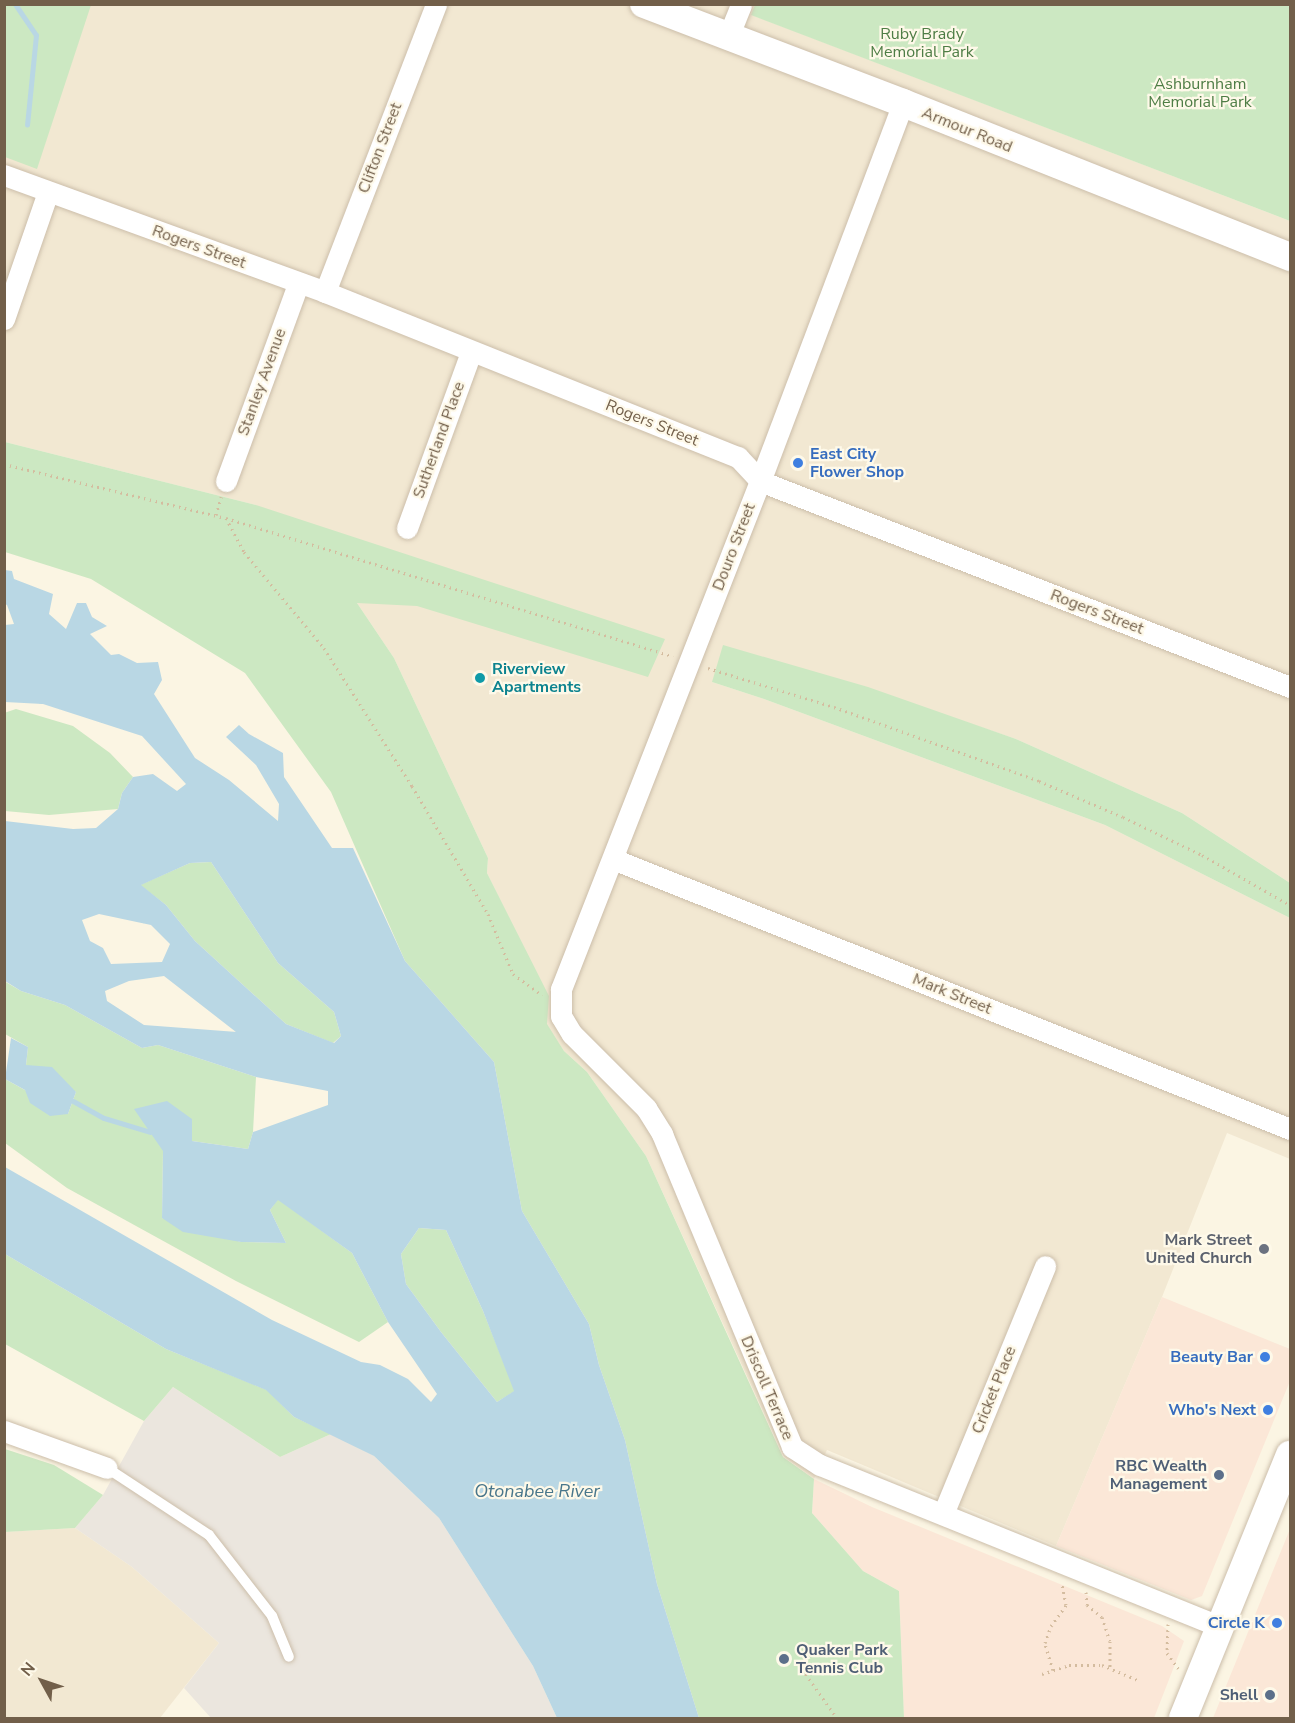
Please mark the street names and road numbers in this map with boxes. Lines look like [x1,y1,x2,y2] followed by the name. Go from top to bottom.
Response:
[354,100,406,196] street label: Clifton Street
[919,103,1015,157] street label: Armour Road
[149,221,249,273] street label: Rogers Street
[234,326,290,438] street label: Stanley Avenue
[409,379,469,501] street label: Sutherland Place
[603,396,701,450] street label: Rogers Street
[709,501,759,593] street label: Douro Street
[1048,585,1146,639] street label: Rogers Street
[910,969,994,1019] street label: Mark Street
[736,1333,798,1443] street label: Driscoll Terrace
[968,1343,1020,1437] street label: Cricket Place

